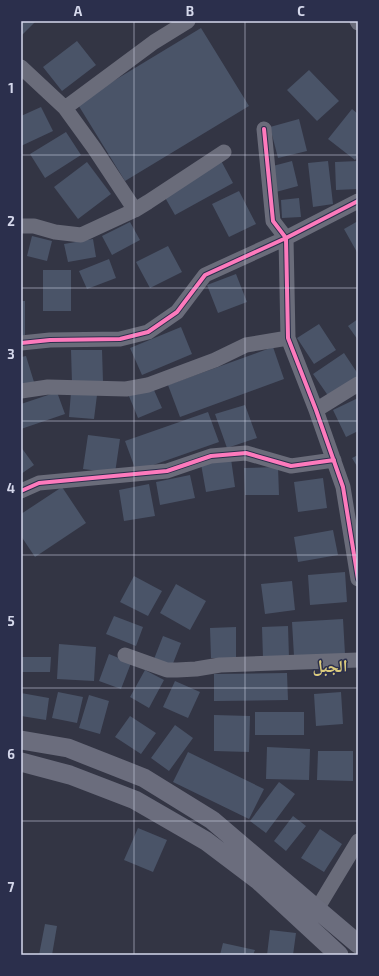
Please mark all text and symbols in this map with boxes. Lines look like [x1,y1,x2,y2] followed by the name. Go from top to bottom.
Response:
[74,3,83,19] text: A
[186,3,194,19] text: B
[297,3,305,19] text: C
[8,80,14,96] text: 1
[7,213,15,229] text: 2
[7,346,15,362] text: 3
[7,480,15,496] text: 4
[7,613,15,629] text: 5
[312,655,348,677] district label: الجبل
[7,746,15,762] text: 6
[8,879,15,895] text: 7

